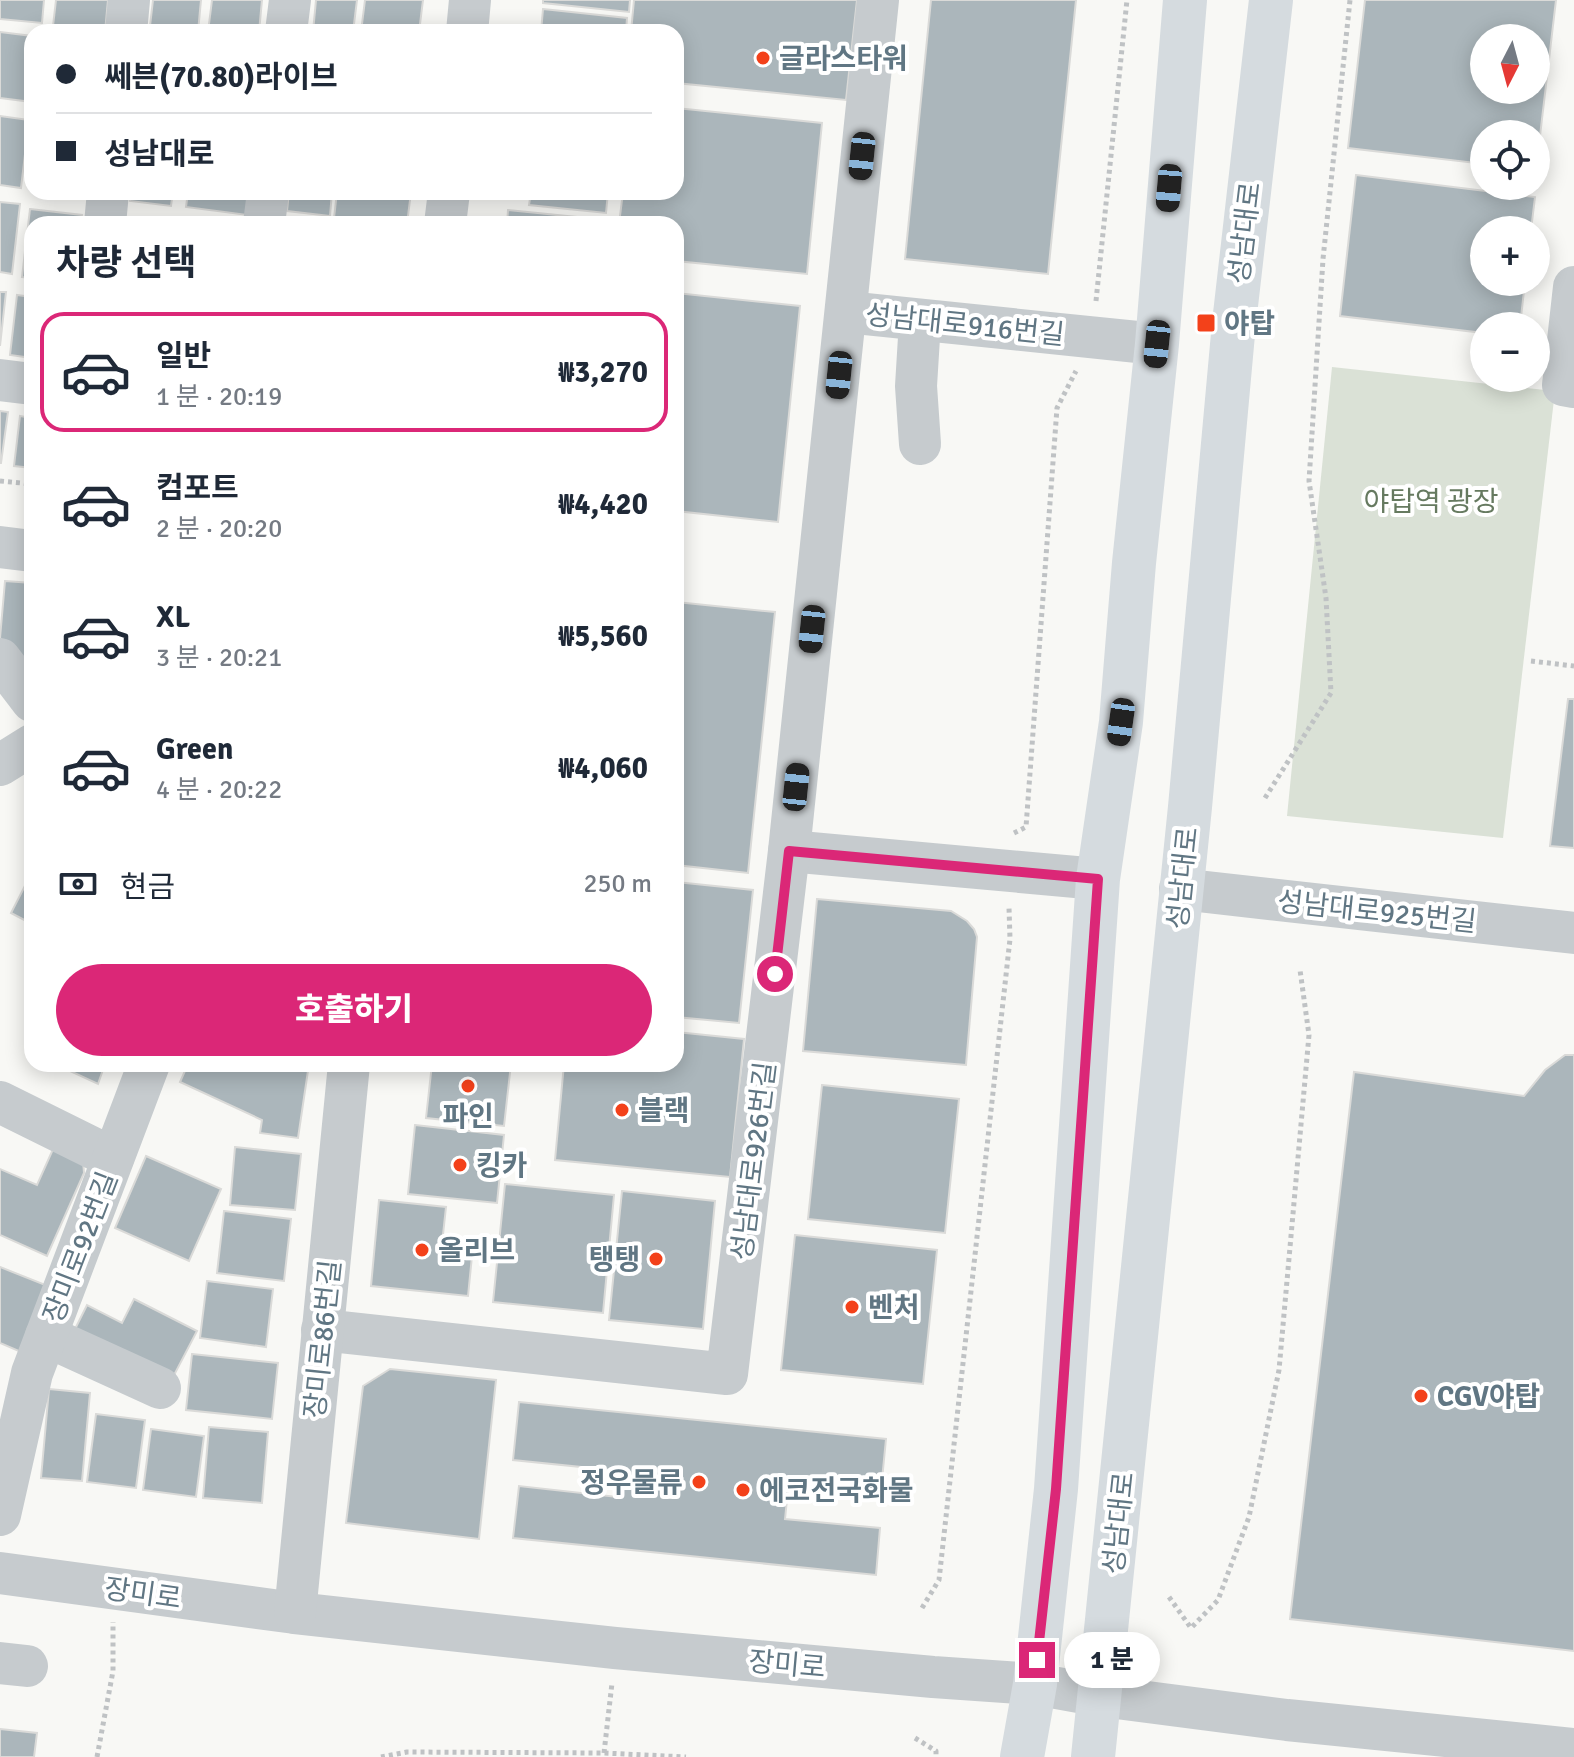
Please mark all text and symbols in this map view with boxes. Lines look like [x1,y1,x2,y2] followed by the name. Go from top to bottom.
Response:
[1470,24,1550,104] north arrow
[1470,24,1550,392] map controls
[779,42,908,76] place label: 글라스타워
[754,49,772,67] marker: 글라스타워
[104,59,338,96] text: 쎄븐(70.80)라이브
[1470,120,1550,200] button: locate
[848,131,876,181] car
[104,136,214,173] text: 성남대로
[1155,163,1183,213] car
[1222,180,1268,286] street label: 성남대로
[1470,216,1550,296] button: +
[56,241,196,286] text: 차량 선택
[864,298,1066,352] street label: 성남대로916번길
[1224,307,1276,341] place label: 야탑
[1195,312,1217,334] marker: 야탑
[1470,312,1550,392] button: −
[1143,319,1171,369] car
[60,336,132,408] icon: car
[156,338,211,375] text: 일반
[825,350,853,400] car
[558,354,648,391] text: ₩3,270
[156,381,282,413] text: 1 분 · 20:19
[60,468,132,540] icon: car
[156,470,239,507] text: 컴포트
[1364,485,1498,519] park label: 야탑역 광장
[558,486,648,523] text: ₩4,420
[156,513,282,545] text: 2 분 · 20:20
[156,599,190,636] text: XL
[60,600,132,672] icon: car
[798,604,826,654] car
[558,618,648,655] text: ₩5,560
[156,642,282,674] text: 3 분 · 20:21
[1106,697,1136,747] car
[156,731,233,768] text: Green
[60,732,132,804] icon: car
[558,750,648,787] text: ₩4,060
[782,762,810,812] car
[156,774,282,806] text: 4 분 · 20:22
[1161,825,1205,931] street label: 성남대로
[56,862,100,906] icon: cash
[583,868,652,900] text: 250 m
[120,869,175,906] text: 현금
[1276,885,1478,939] street label: 성남대로925번길
[757,956,793,992] route start
[56,964,652,1056] button: 호출하기
[725,1060,783,1262] street label: 성남대로926번길
[459,1077,477,1095] marker: 파인
[638,1094,690,1128] place label: 블랙
[442,1100,494,1134] place label: 파인
[613,1101,631,1119] marker: 블랙
[476,1149,528,1183] place label: 킹카
[451,1156,469,1174] marker: 킹카
[37,1167,125,1328] street label: 장미로92번길
[438,1234,515,1268] place label: 올리브
[413,1241,431,1259] marker: 올리브
[588,1243,640,1277] place label: 탱탱
[647,1250,665,1268] marker: 탱탱
[298,1258,348,1420] street label: 장미로86번길
[868,1291,920,1325] place label: 벤처
[843,1298,861,1316] marker: 벤처
[1437,1380,1541,1414] place label: CGV야탑
[1412,1387,1430,1405] marker: CGV야탑
[580,1466,683,1500] place label: 정우물류
[1097,1470,1141,1576] street label: 성남대로
[690,1473,708,1491] marker: 정우물류
[759,1474,914,1508] place label: 에코전국화물
[734,1481,752,1499] marker: 에코전국화물
[102,1572,183,1616] street label: 장미로
[1065,1632,1161,1688] callout: 1 분
[1019,1642,1055,1678] route end
[1090,1644,1134,1676] text: 1 분
[747,1645,827,1685] street label: 장미로

